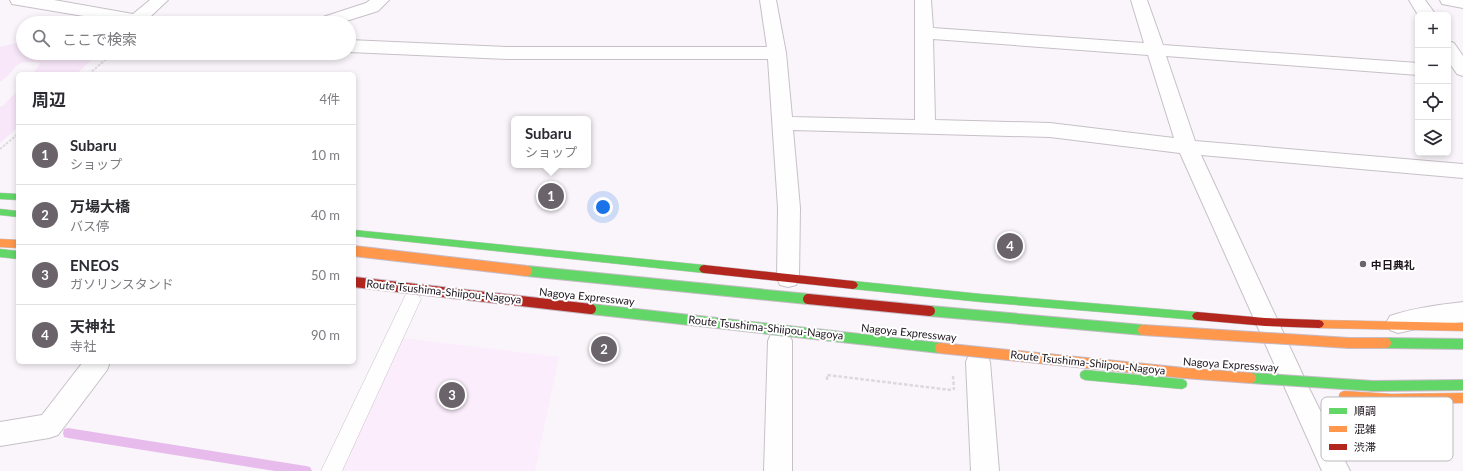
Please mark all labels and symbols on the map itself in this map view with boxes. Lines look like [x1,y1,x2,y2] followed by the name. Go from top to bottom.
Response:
[538,181,564,211] pin: 1
[593,197,613,217] your location
[997,231,1023,261] pin: 4
[1371,258,1415,271] place label: 中日典礼
[1358,259,1368,269] marker: 中日典礼
[366,276,522,306] street label: Route Tsushima-Shiipou-Nagoya
[539,285,636,308] street label: Nagoya Expressway
[688,312,844,342] street label: Route Tsushima-Shiipou-Nagoya
[861,321,958,344] street label: Nagoya Expressway
[591,334,617,364] pin: 2
[1010,347,1166,377] street label: Route Tsushima-Shiipou-Nagoya
[1183,354,1280,374] street label: Nagoya Expressway
[439,380,465,410] pin: 3
[1321,397,1453,461] legend
[1354,404,1376,417] text: 順調
[1354,422,1376,435] text: 混雑
[1354,440,1376,453] text: 渋滞

